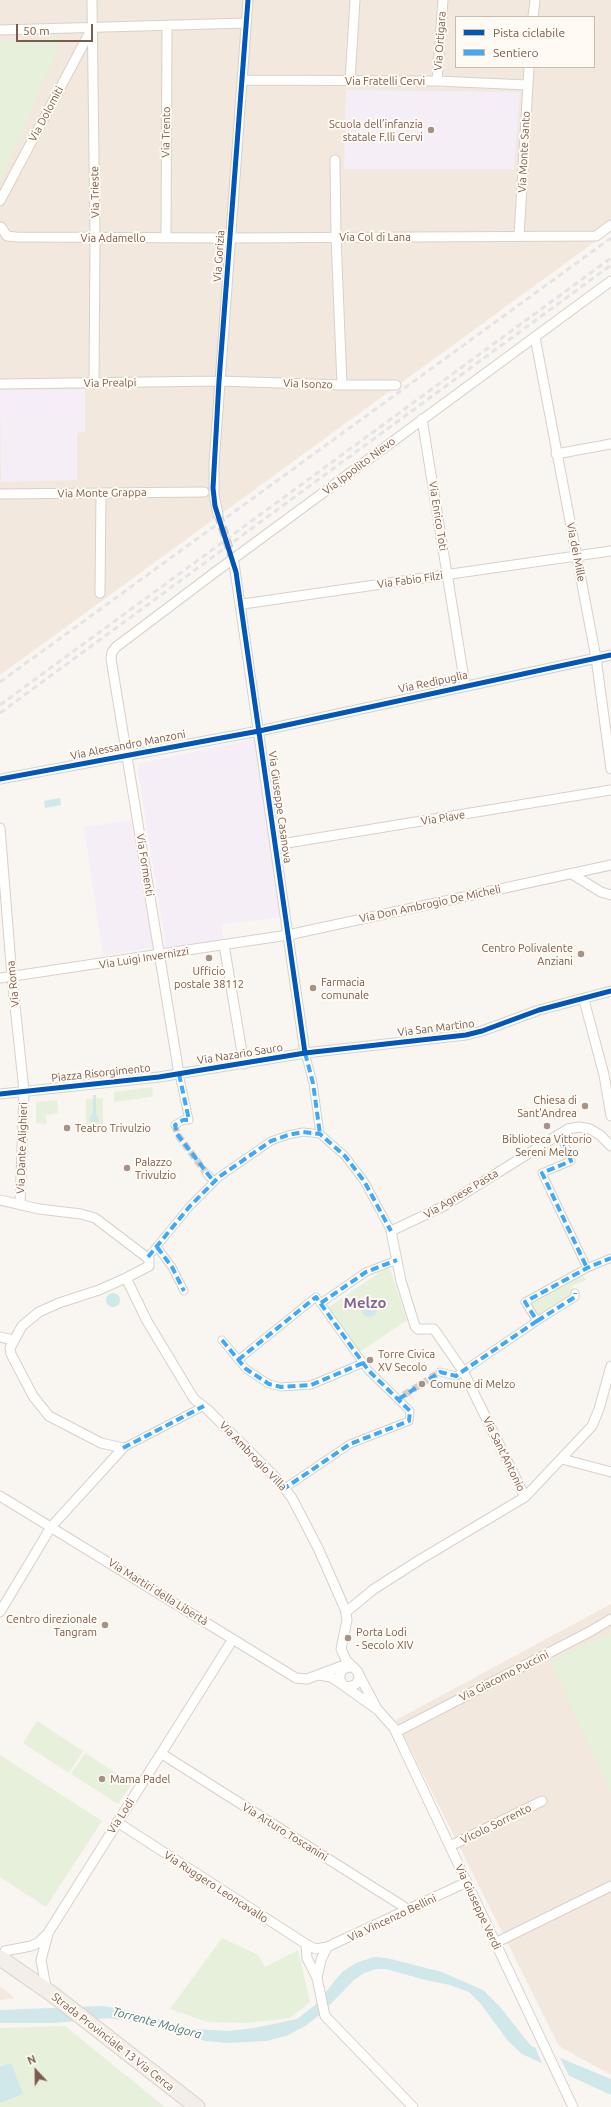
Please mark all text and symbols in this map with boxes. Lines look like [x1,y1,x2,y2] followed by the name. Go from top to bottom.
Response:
[431,11,449,71] street label: Via Ortigara
[18,16,95,42] scale bar
[455,16,595,68] legend
[23,24,50,37] text: 50 m
[493,26,565,39] text: Pista ciclabile
[493,46,539,59] text: Sentiero
[345,74,425,88] street label: Via Fratelli Cervi
[26,84,66,144] street label: Via Dolomiti
[159,106,173,158] street label: Via Trento
[515,111,533,193] street label: Via Monte Santo
[329,117,423,143] place label: Scuola dell’infanzia statale F.lli Cervi
[426,125,436,135] marker: Scuola dell’infanzia statale F.lli Cervi
[88,166,102,218] street label: Via Trieste
[211,230,227,282] street label: Via Gorizia
[339,230,411,244] street label: Via Col di Lana
[80,231,146,245] street label: Via Adamello
[84,376,136,390] street label: Via Prealpi
[283,377,333,391] street label: Via Isonzo
[320,434,398,498] street label: Via Ippolito Nievo
[426,480,450,552] street label: Via Enrico Toti
[57,486,147,500] street label: Via Monte Grappa
[564,521,588,583] street label: Via dei Mille
[376,569,444,591] street label: Via Fabio Filzi
[397,668,469,696] street label: Via Redipuglia
[69,727,187,763] street label: Via Alessandro Manzoni
[266,750,294,864] street label: Via Giuseppe Casanova
[420,808,466,828] street label: Via Piave
[134,833,156,897] street label: Via Formenti
[358,883,502,925] street label: Via Don Ambrogio De Micheli
[481,941,573,967] place label: Centro Polivalente Anziani
[98,944,190,972] street label: Via Luigi Invernizzi
[576,949,586,959] marker: Centro Polivalente Anziani
[204,953,214,963] marker: Ufficio postale 38112
[4,960,22,1008] street label: Via Roma
[174,964,244,990] place label: Ufficio postale 38112
[321,975,369,1001] place label: Farmacia comunale
[308,983,318,993] marker: Farmacia comunale
[397,1017,475,1039] street label: Via San Martino
[196,1041,284,1067] street label: Via Nazario Sauro
[51,1061,151,1085] street label: Piazza Risorgimento
[517,1093,577,1119] place label: Chiesa di Sant'Andrea
[580,1101,590,1111] marker: Chiesa di Sant'Andrea
[14,1102,30,1194] street label: Via Dante Alighieri
[75,1121,151,1135] place label: Teatro Trivulzio
[542,1121,552,1131] marker: Biblioteca Vittorio Sereni Melzo
[62,1123,72,1133] marker: Teatro Trivulzio
[502,1132,592,1158] place label: Biblioteca Vittorio Sereni Melzo
[135,1155,176,1181] place label: Palazzo Trivulzio
[122,1163,132,1173] marker: Palazzo Trivulzio
[422,1167,500,1221] street label: Via Agnese Pasta
[344,1294,386,1312] district label: Melzo
[378,1347,435,1373] place label: Torre Civica XV Secolo
[365,1355,375,1365] marker: Torre Civica XV Secolo
[430,1377,515,1391] place label: Comune di Melzo
[417,1379,427,1389] marker: Comune di Melzo
[480,1414,528,1494] street label: Via Sant'Antonio
[217,1419,289,1493] street label: Via Ambrogio Villa
[106,1556,210,1628] street label: Via Martiri della Libertà
[6,1612,97,1638] place label: Centro direzionale Tangram
[100,1620,110,1630] marker: Centro direzionale Tangram
[356,1625,413,1651] place label: Porta Lodi - Secolo XIV
[343,1633,353,1643] marker: Porta Lodi - Secolo XIV
[457,1648,551,1704] street label: Via Giacomo Puccini
[110,1772,170,1786] place label: Mama Padel
[97,1774,107,1784] marker: Mama Padel
[105,1796,137,1836] street label: Via Lodi
[240,1800,330,1864] street label: Via Arturo Toscanini
[459,1801,533,1847] street label: Vicolo Sorrento
[161,1848,271,1926] street label: Via Ruggero Leoncavallo
[452,1862,504,1952] street label: Via Giuseppe Verdi
[346,1892,438,1944] street label: Via Vincenzo Bellini
[49,1990,177,2094] street label: Strada Provinciale 13 Via Cerca
[111,2004,203,2042] water label: Torrente Molgora
[16,2051,56,2091] north arrow
[25,2053,38,2067] text: N

